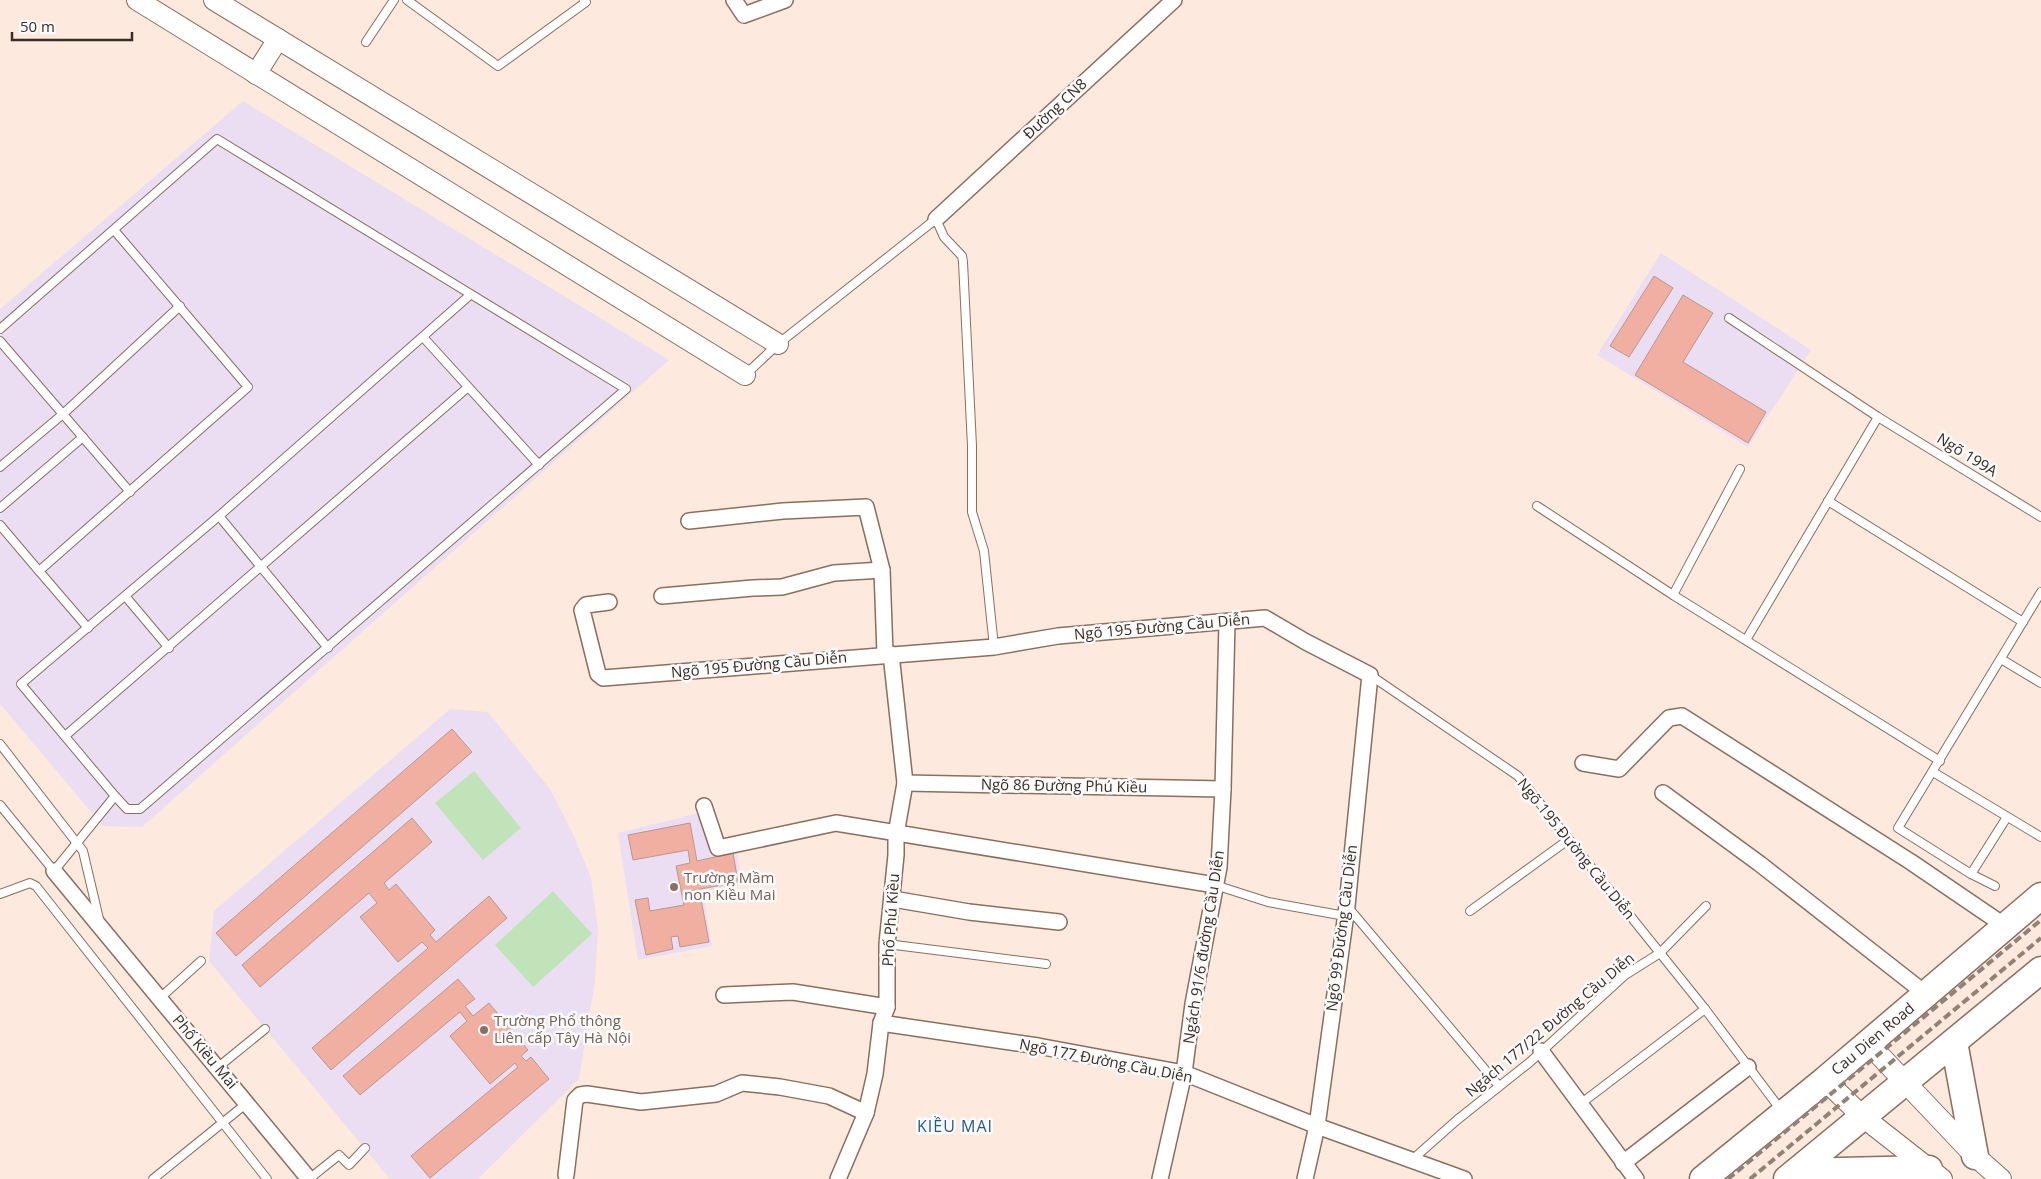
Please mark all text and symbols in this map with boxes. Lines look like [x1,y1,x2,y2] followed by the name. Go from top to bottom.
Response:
[12,10,132,42] scale bar
[20,16,55,36] text: 50 m
[1018,73,1091,143] street label: Đường CN8
[1934,428,2002,481] street label: Ngõ 199A
[1073,608,1251,644] street label: Ngõ 195 Đường Cầu Diễn
[670,646,848,682] street label: Ngõ 195 Đường Cầu Diễn
[981,774,1147,796] street label: Ngõ 86 Đường Phú Kiều
[1514,774,1640,923] street label: Ngõ 195 Đường Cầu Diễn
[1321,843,1361,1012] street label: Ngõ 99 Đường Cầu Diễn
[1178,849,1228,1045] street label: Ngách 91/6 đường Cầu Diễn
[684,867,775,904] place label: Trường Mầm non Kiều Mai
[877,873,903,967] street label: Phố Phú Kiều
[668,881,680,893] marker: Trường Mầm non Kiều Mai
[1461,948,1638,1101] street label: Ngách 177/22 Đường Cầu Diễn
[1827,998,1918,1079] street label: Cau Dien Road
[169,1010,243,1093] street label: Phố Kiều Mai
[494,1010,631,1047] place label: Trường Phổ thông Liên cấp Tây Hà Nội
[478,1024,490,1036] marker: Trường Phổ thông Liên cấp Tây Hà Nội
[1018,1033,1195,1087] street label: Ngõ 177 Đường Cầu Diễn
[917,1115,993,1137] district label: KIỀU MAI

